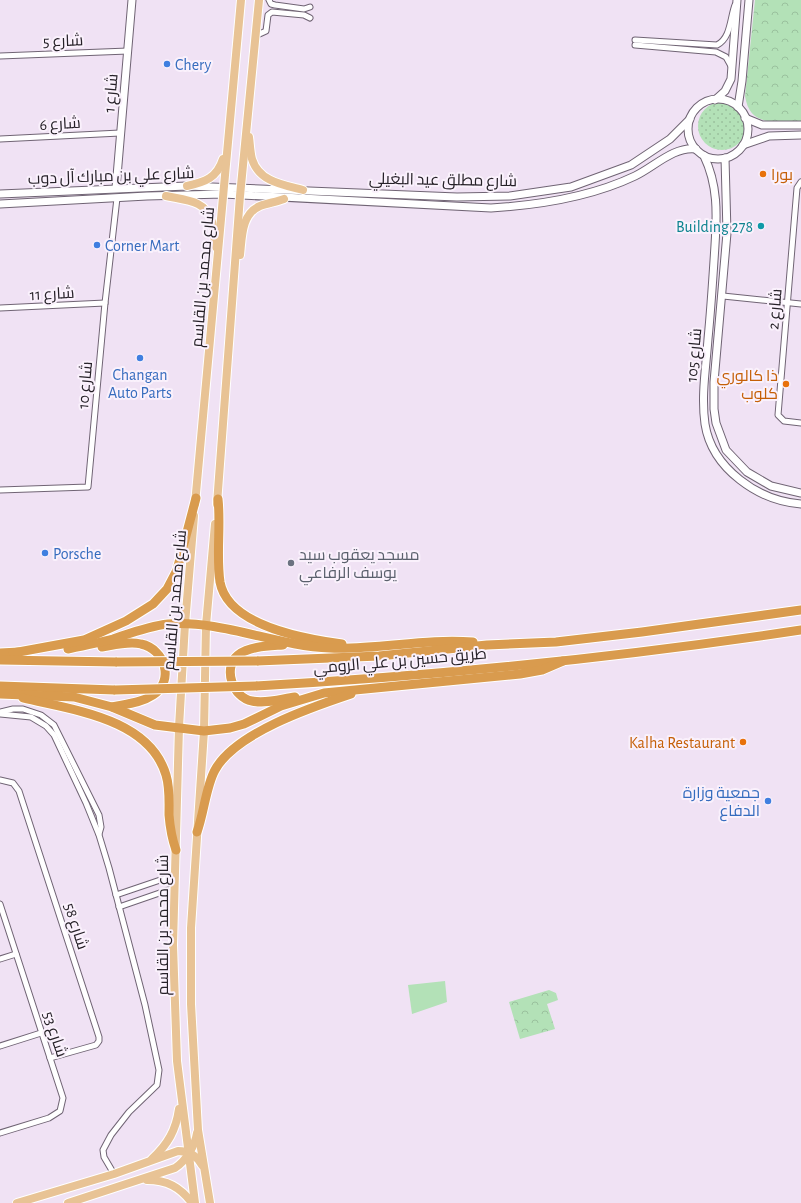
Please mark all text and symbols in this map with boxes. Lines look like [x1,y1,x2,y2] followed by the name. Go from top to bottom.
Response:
[43,31,84,53] street label: شارع 5
[175,57,211,74] place label: Chery
[162,59,172,69] marker: Chery
[100,73,124,114] street label: شارع 1
[39,114,81,136] street label: شارع 6
[28,164,195,192] street label: شارع علي بن مبارك آل دوب
[771,167,793,184] place label: بورا
[758,169,768,179] marker: بورا
[369,170,517,194] street label: شارع مطلق عيد البغيلي
[188,206,220,348] street label: شارع محمد بن القاسم
[676,219,753,235] place label: Building 278
[756,221,766,231] marker: Building 278
[105,238,179,254] place label: Corner Mart
[92,240,102,250] marker: Corner Mart
[29,284,75,306] street label: شارع 11
[764,288,788,330] street label: شارع 2
[683,327,707,383] street label: شارع 105
[135,353,145,363] marker: Changan Auto Parts
[74,361,98,410] street label: شارع 10
[108,367,172,401] place label: Changan Auto Parts
[716,368,778,403] place label: ذا كالوري كلوب
[781,379,791,389] marker: ذا كالوري كلوب
[160,529,192,671] street label: شارع محمد بن القاسم
[53,546,101,562] place label: Porsche
[299,547,420,586] place label: مسجد يعقوب سيد يوسف الرفاعي
[40,548,50,558] marker: Porsche
[286,558,296,568] marker: مسجد يعقوب سيد يوسف الرفاعي
[313,645,488,682] street label: طريق حسين بن علي الرومي
[629,735,735,751] place label: Kalha Restaurant
[738,737,748,747] marker: Kalha Restaurant
[683,785,760,822] place label: جمعية وزارة الدفاع
[763,796,773,806] marker: جمعية وزارة الدفاع
[154,854,174,996] street label: شارع محمد بن القاسم
[58,901,92,952] street label: شارع 58
[37,1009,71,1060] street label: شارع 53

